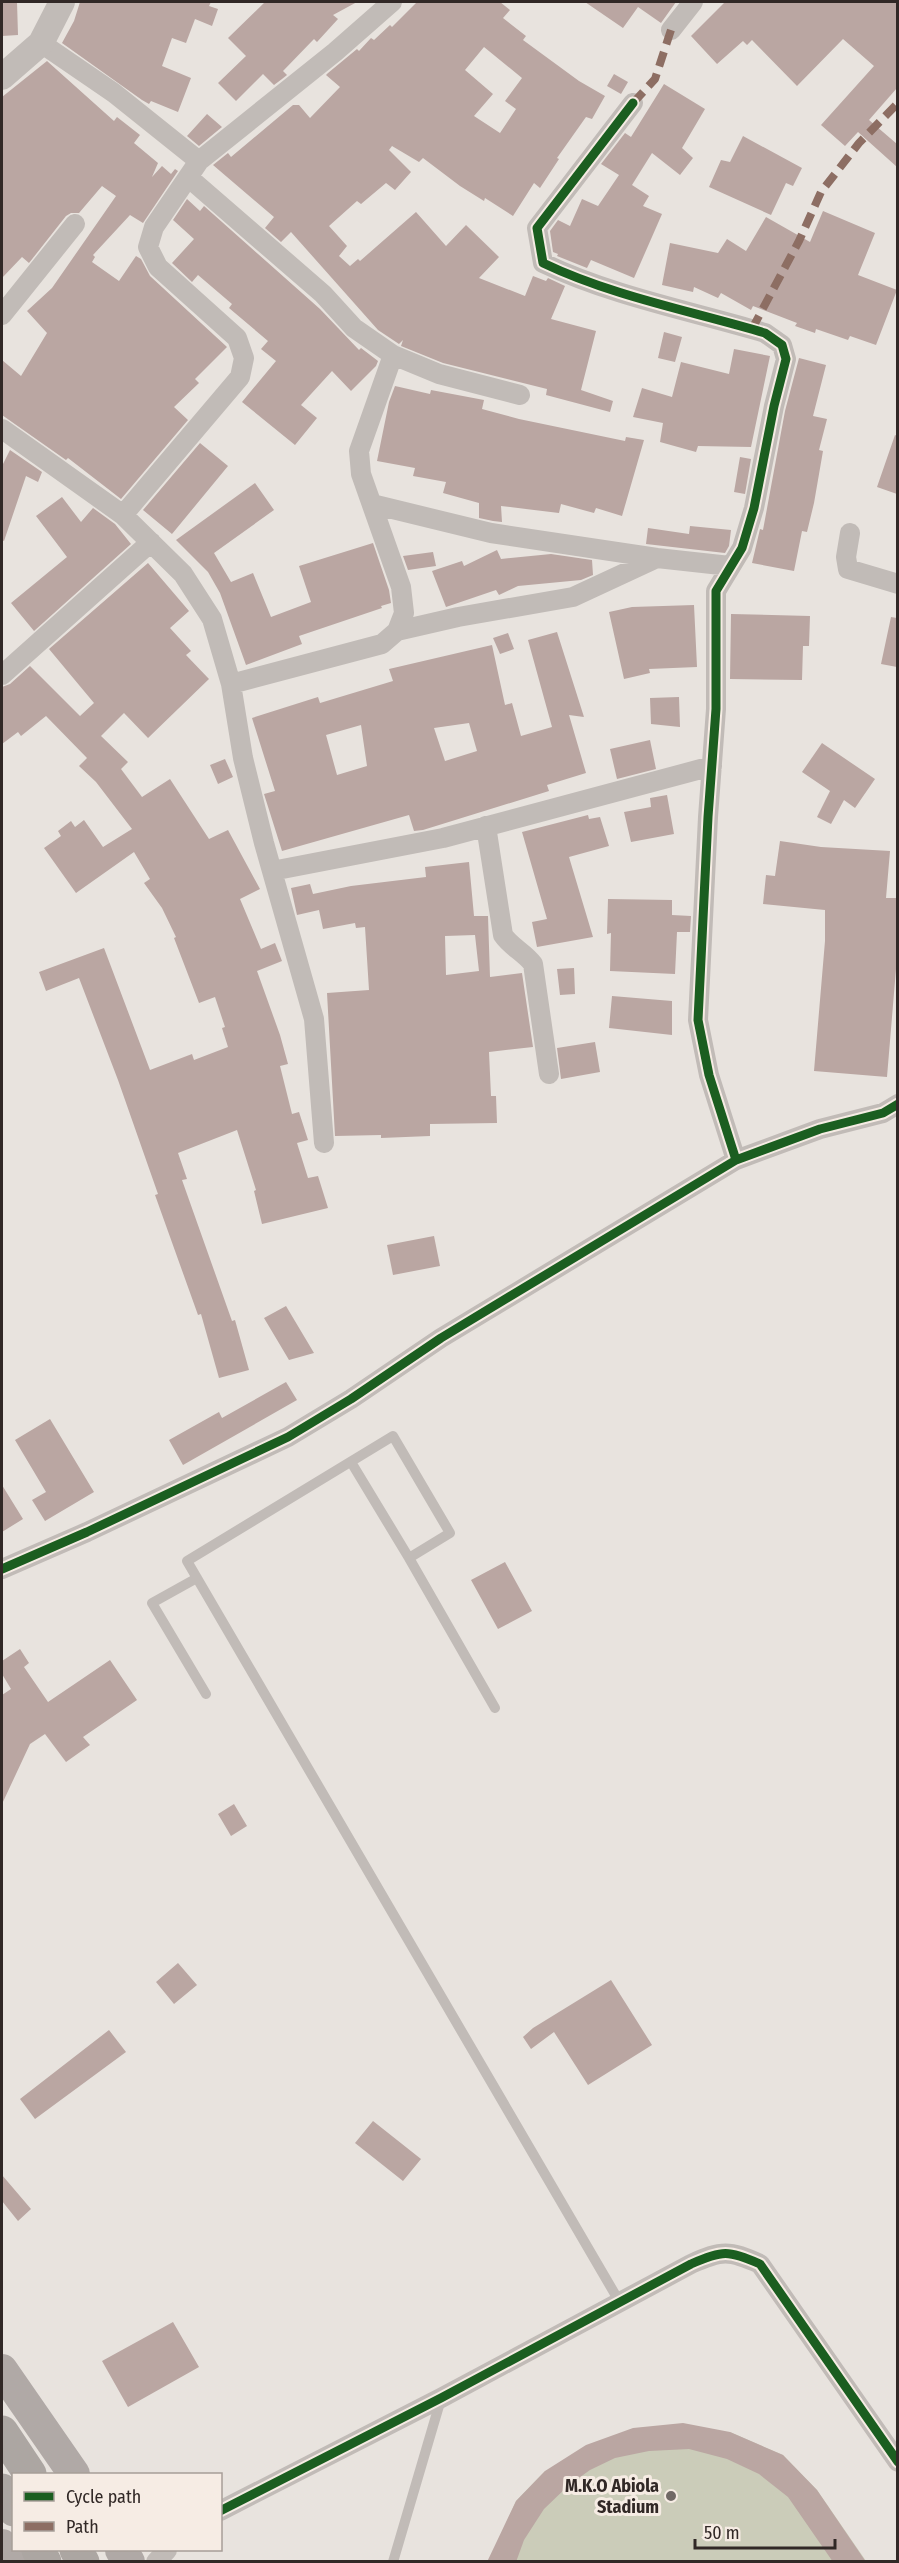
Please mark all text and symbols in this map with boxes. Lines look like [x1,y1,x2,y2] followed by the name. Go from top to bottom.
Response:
[12,2473,222,2551] legend
[565,2475,659,2518] place label: M.K.O Abiola Stadium
[66,2486,141,2508] text: Cycle path
[664,2489,678,2503] marker: M.K.O Abiola Stadium
[695,2512,834,2550] scale bar
[66,2516,99,2538] text: Path
[704,2522,740,2544] text: 50 m

